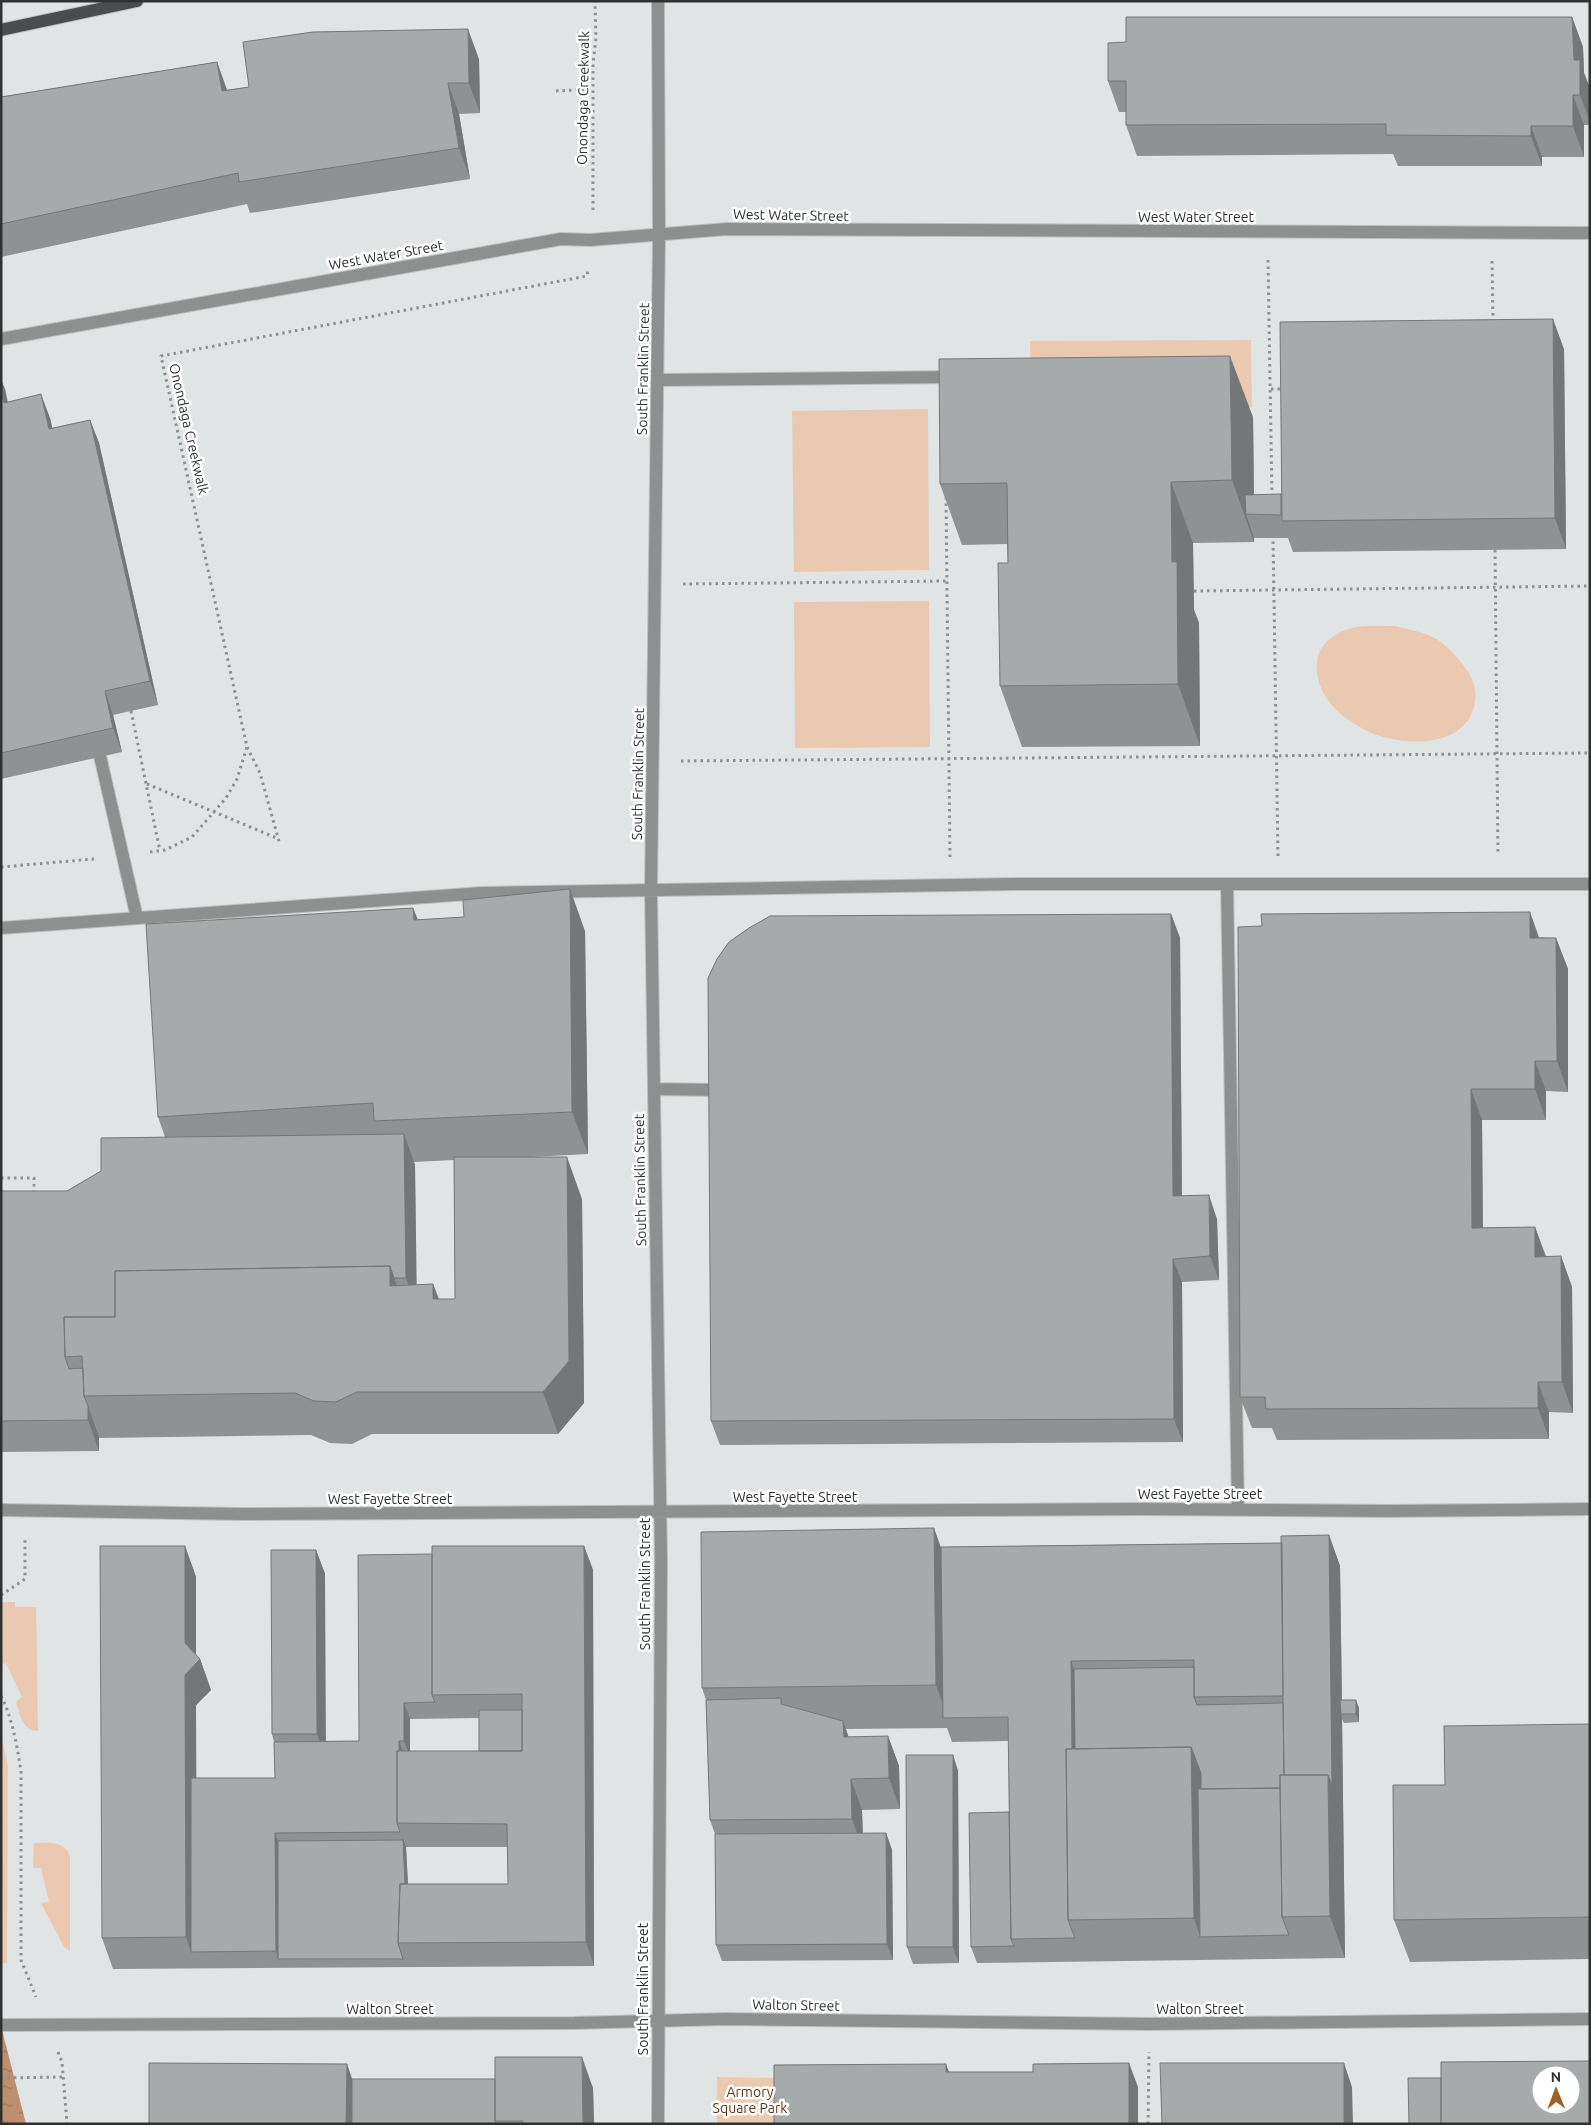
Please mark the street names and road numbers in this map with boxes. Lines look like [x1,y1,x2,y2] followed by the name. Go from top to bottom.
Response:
[574,31,592,165] street label: Onondaga Creekwalk
[733,206,850,224] street label: West Water Street
[1138,209,1254,225] street label: West Water Street
[328,237,445,273] street label: West Water Street
[634,302,652,435] street label: South Franklin Street
[166,362,212,496] street label: Onondaga Creekwalk
[629,707,647,840] street label: South Franklin Street
[631,1113,649,1246] street label: South Franklin Street
[1138,1486,1263,1502] street label: West Fayette Street
[733,1489,858,1505] street label: West Fayette Street
[328,1491,453,1507] street label: West Fayette Street
[637,1517,653,1650] street label: South Franklin Street
[635,1922,651,2055] street label: South Franklin Street
[752,1996,840,2014] street label: Walton Street
[346,2001,434,2017] street label: Walton Street
[1156,2001,1244,2017] street label: Walton Street

